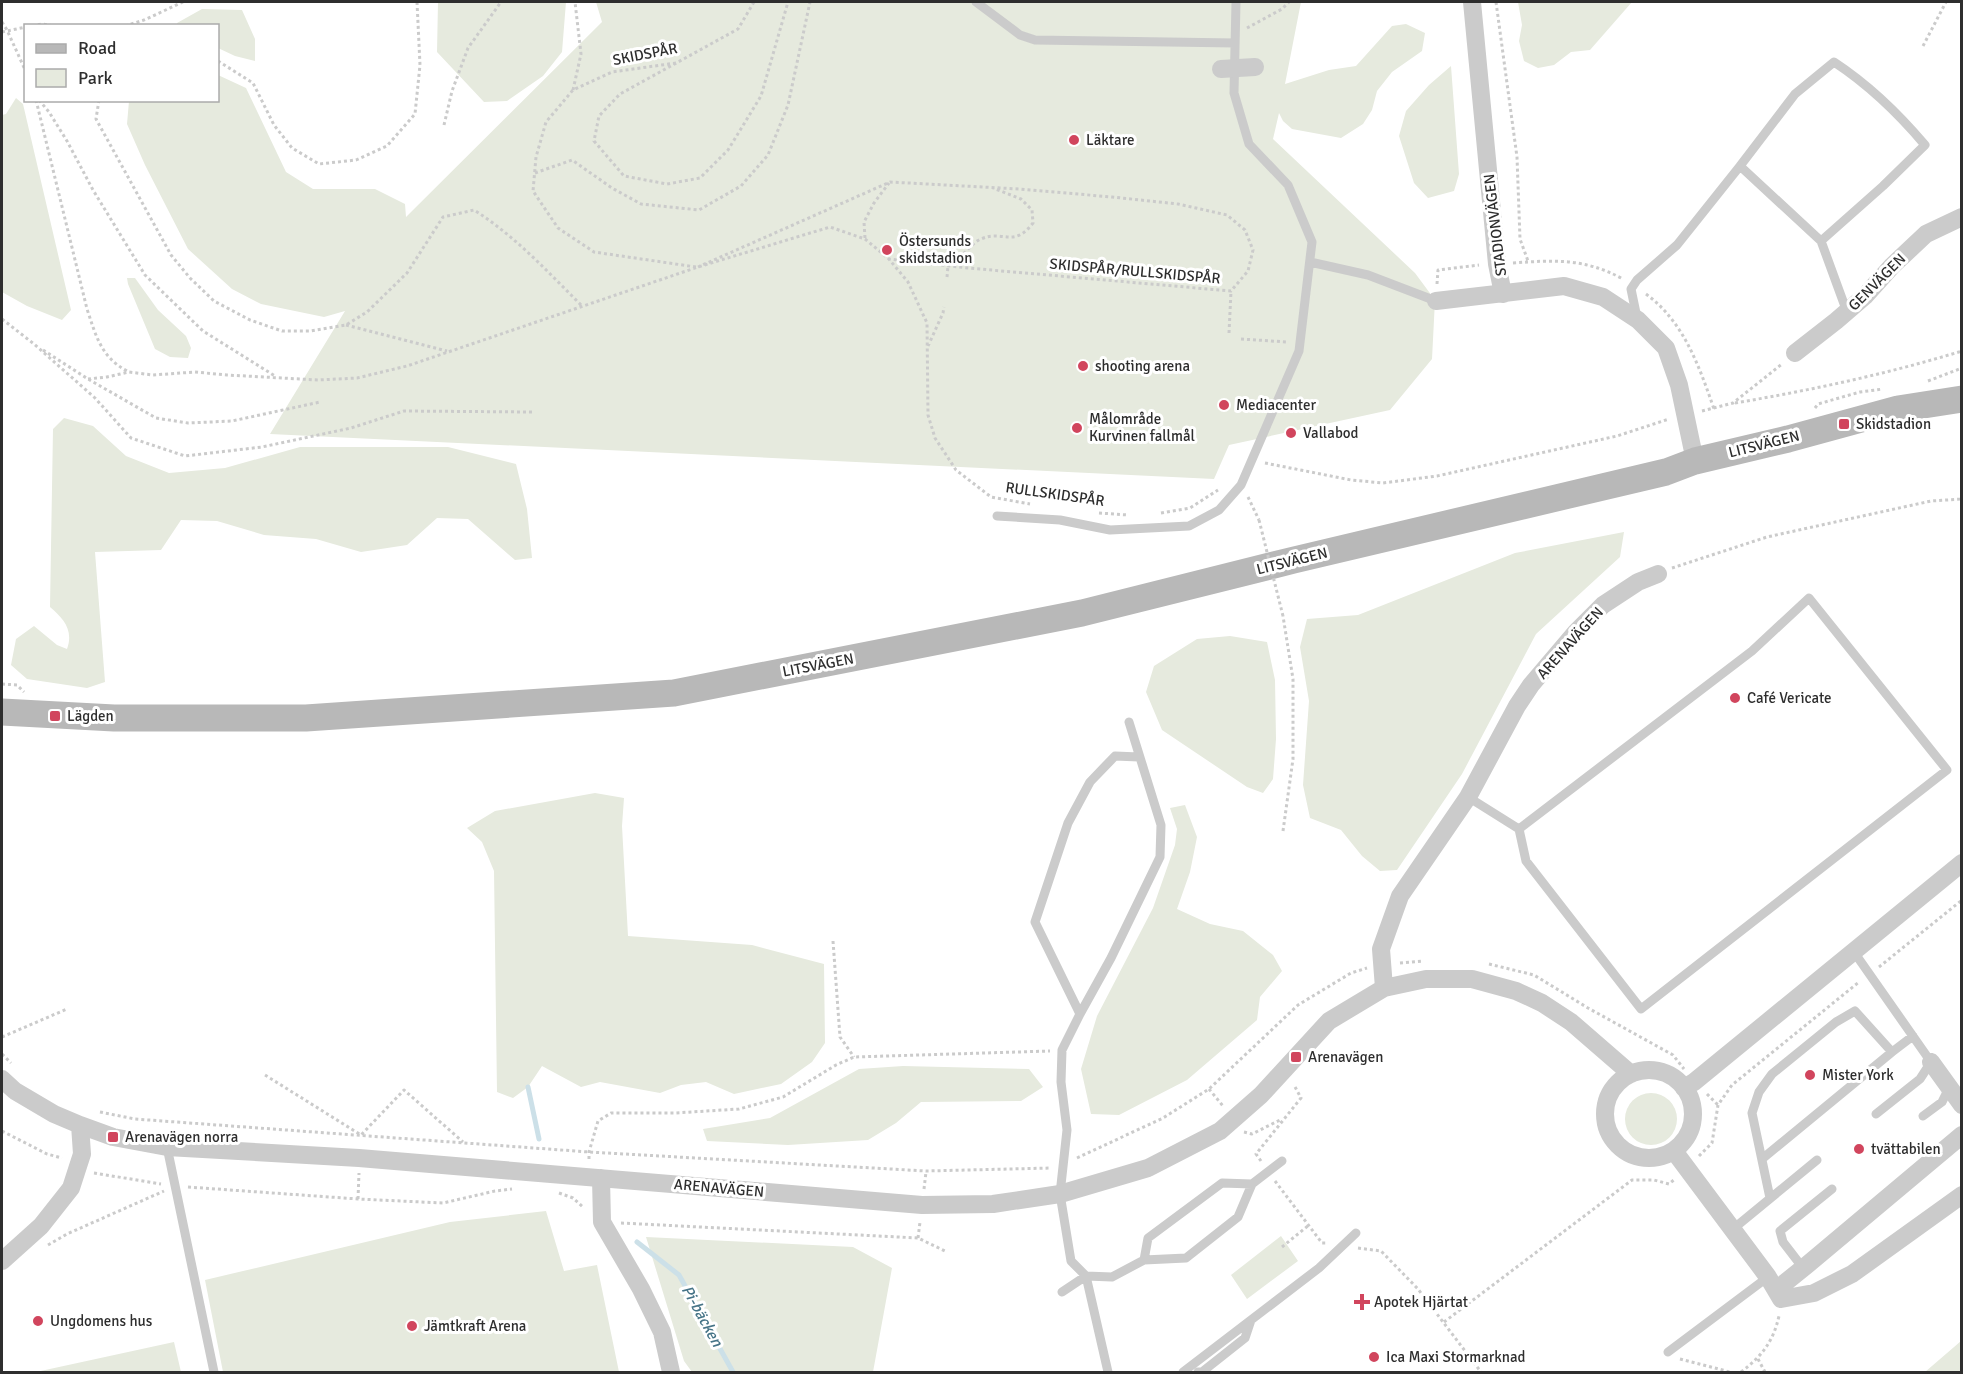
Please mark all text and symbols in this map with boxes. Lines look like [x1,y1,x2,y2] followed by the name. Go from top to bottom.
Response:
[24,24,219,102] legend
[78,37,117,59] text: Road
[611,39,679,69] street label: SKIDSPÅR
[78,67,113,89] text: Park
[1086,131,1134,149] place label: Läktare
[1067,133,1081,147] marker: Läktare
[1480,173,1510,277] street label: STADIONVÄGEN
[899,232,972,267] place label: Östersunds skidstadion
[880,243,894,257] marker: Östersunds skidstadion
[1845,250,1909,314] street label: GENVÄGEN
[1049,255,1221,287] street label: SKIDSPÅR/RULLSKIDSPÅR
[1095,357,1190,375] place label: shooting arena
[1076,359,1090,373] marker: shooting arena
[1236,396,1316,414] place label: Mediacenter
[1217,398,1231,412] marker: Mediacenter
[1089,410,1195,445] place label: Målområde Kurvinen fallmål
[1856,415,1931,433] place label: Skidstadion
[1837,417,1851,431] marker: Skidstadion
[1070,421,1084,435] marker: Målområde Kurvinen fallmål
[1303,424,1359,442] place label: Vallabod
[1284,426,1298,440] marker: Vallabod
[1727,427,1801,461] street label: LITSVÄGEN
[1004,478,1106,510] street label: RULLSKIDSPÅR
[1255,544,1329,578] street label: LITSVÄGEN
[1533,603,1607,683] street label: ARENAVÄGEN
[781,649,855,681] street label: LITSVÄGEN
[1747,689,1832,707] place label: Café Vericate
[1728,691,1742,705] marker: Café Vericate
[67,707,114,725] place label: Lägden
[48,709,62,723] marker: Lägden
[1308,1048,1383,1066] place label: Arenavägen
[1289,1050,1303,1064] marker: Arenavägen
[1822,1066,1894,1084] place label: Mister York
[1803,1068,1817,1082] marker: Mister York
[125,1128,238,1146] place label: Arenavägen norra
[106,1130,120,1144] marker: Arenavägen norra
[1871,1140,1941,1158] place label: tvättabilen
[1852,1142,1866,1156] marker: tvättabilen
[673,1175,765,1201] street label: ARENAVÄGEN
[677,1282,728,1351] water label: Pi-bäcken
[1374,1293,1468,1311] place label: Apotek Hjärtat
[1355,1295,1369,1309] marker: Apotek Hjärtat
[50,1312,153,1330] place label: Ungdomens hus
[31,1314,45,1328] marker: Ungdomens hus
[424,1317,526,1335] place label: Jämtkraft Arena
[405,1319,419,1333] marker: Jämtkraft Arena
[1386,1348,1526,1366] place label: Ica Maxi Stormarknad
[1367,1350,1381,1364] marker: Ica Maxi Stormarknad

